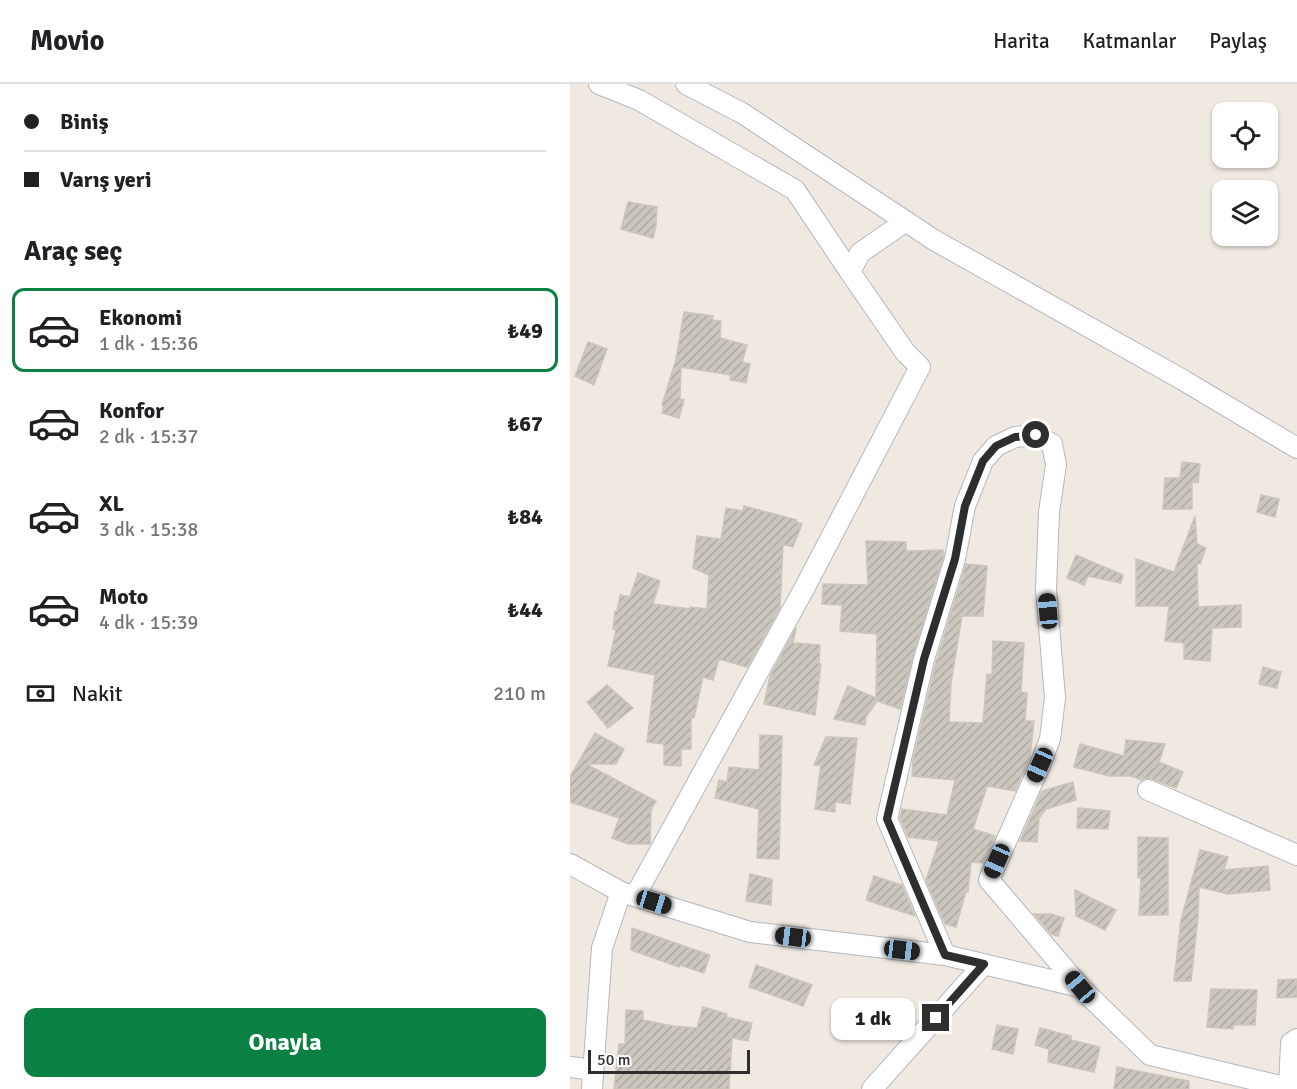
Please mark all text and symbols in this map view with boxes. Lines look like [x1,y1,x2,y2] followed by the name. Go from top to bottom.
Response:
[30,24,104,58] text: Movio
[993,28,1050,54] text: Harita
[1083,28,1176,54] text: Katmanlar
[1209,28,1267,54] text: Paylaş
[1212,102,1278,246] map controls
[1212,102,1278,168] button: locate
[60,108,108,135] text: Biniş
[60,166,151,193] text: Varış yeri
[1212,180,1278,246] button: layers
[24,235,122,268] text: Araç seç
[27,303,81,357] icon: car
[99,304,182,331] text: Ekonomi
[507,317,543,344] text: ₺49
[99,331,198,356] text: 1 dk · 15:36
[27,396,81,450] icon: car
[99,397,164,424] text: Konfor
[507,410,543,437] text: ₺67
[1022,421,1049,448] route start
[99,424,198,449] text: 2 dk · 15:37
[27,489,81,543] icon: car
[99,490,124,517] text: XL
[507,503,543,530] text: ₺84
[99,517,198,542] text: 3 dk · 15:38
[27,582,81,636] icon: car
[99,583,148,610] text: Moto
[1037,592,1059,630] car
[507,596,543,623] text: ₺44
[99,610,198,635] text: 4 dk · 15:39
[24,677,57,710] icon: cash
[72,680,123,707] text: Nakit
[493,681,546,706] text: 210 m
[1024,745,1056,785] car
[981,841,1013,881] car
[634,888,674,916] car
[774,926,812,948] car
[883,939,921,961] car
[1062,967,1098,1007] car
[831,997,915,1039] callout: 1 dk
[922,1004,949,1031] route end
[855,1006,891,1031] text: 1 dk
[24,1008,546,1077] button: Onayla
[588,1047,750,1074] scale bar
[597,1050,631,1070] text: 50 m

